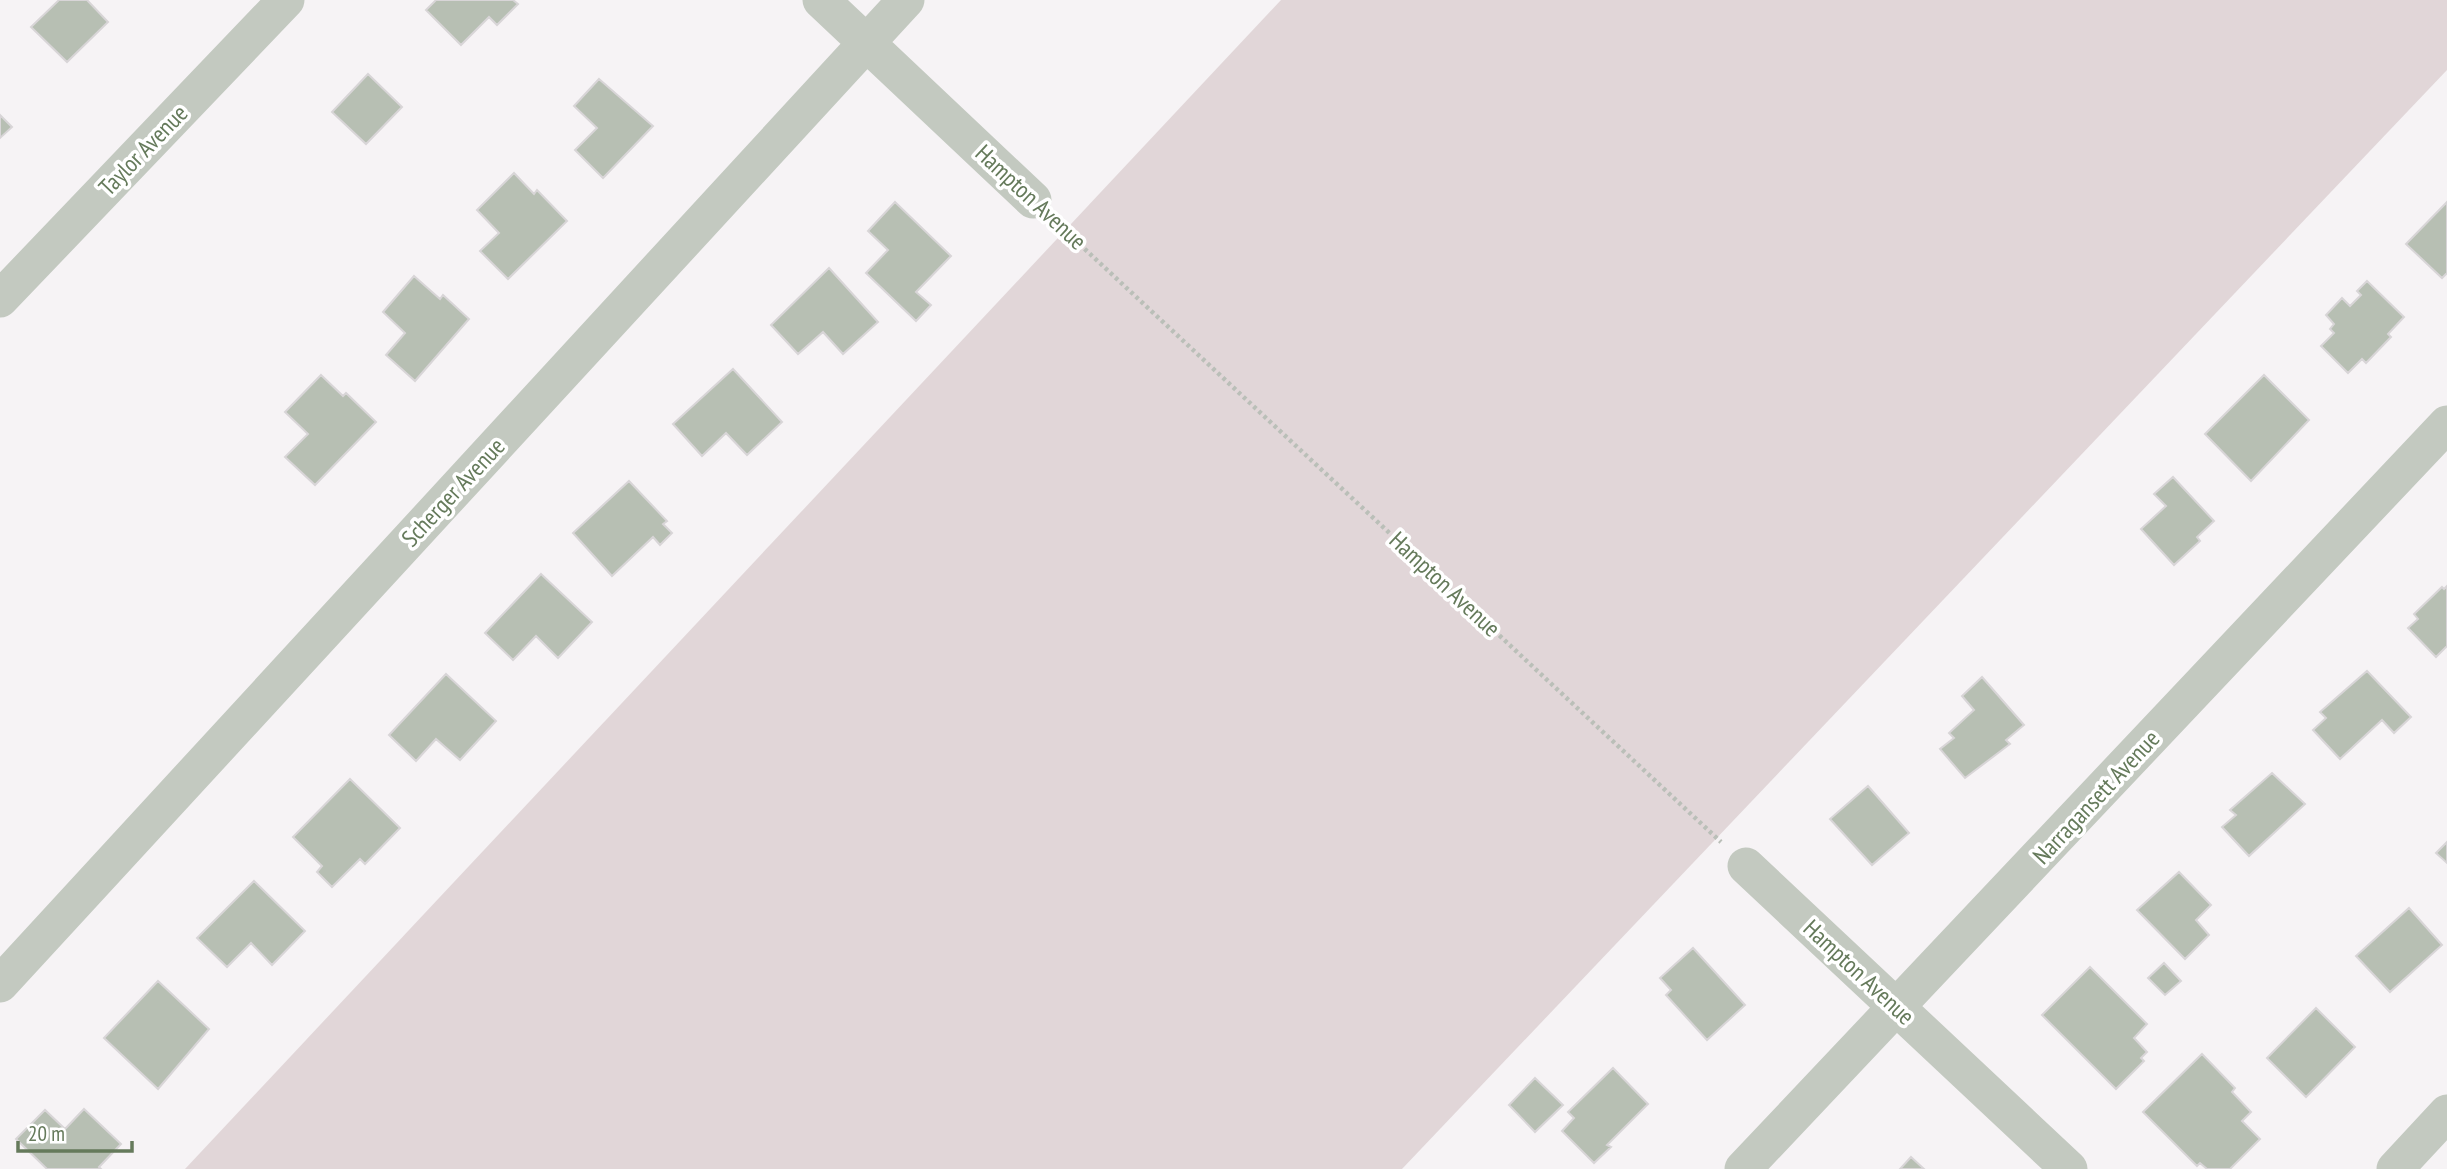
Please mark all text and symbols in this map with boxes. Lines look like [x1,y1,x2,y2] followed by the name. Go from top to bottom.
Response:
[92,98,194,202] street label: Taylor Avenue
[969,138,1093,256] street label: Hampton Avenue
[395,431,511,553] street label: Scherger Avenue
[1383,525,1507,643] street label: Hampton Avenue
[2026,723,2166,871] street label: Narragansett Avenue
[1797,913,1921,1031] street label: Hampton Avenue
[18,1110,131,1154] scale bar
[28,1120,65,1147] text: 20 m

